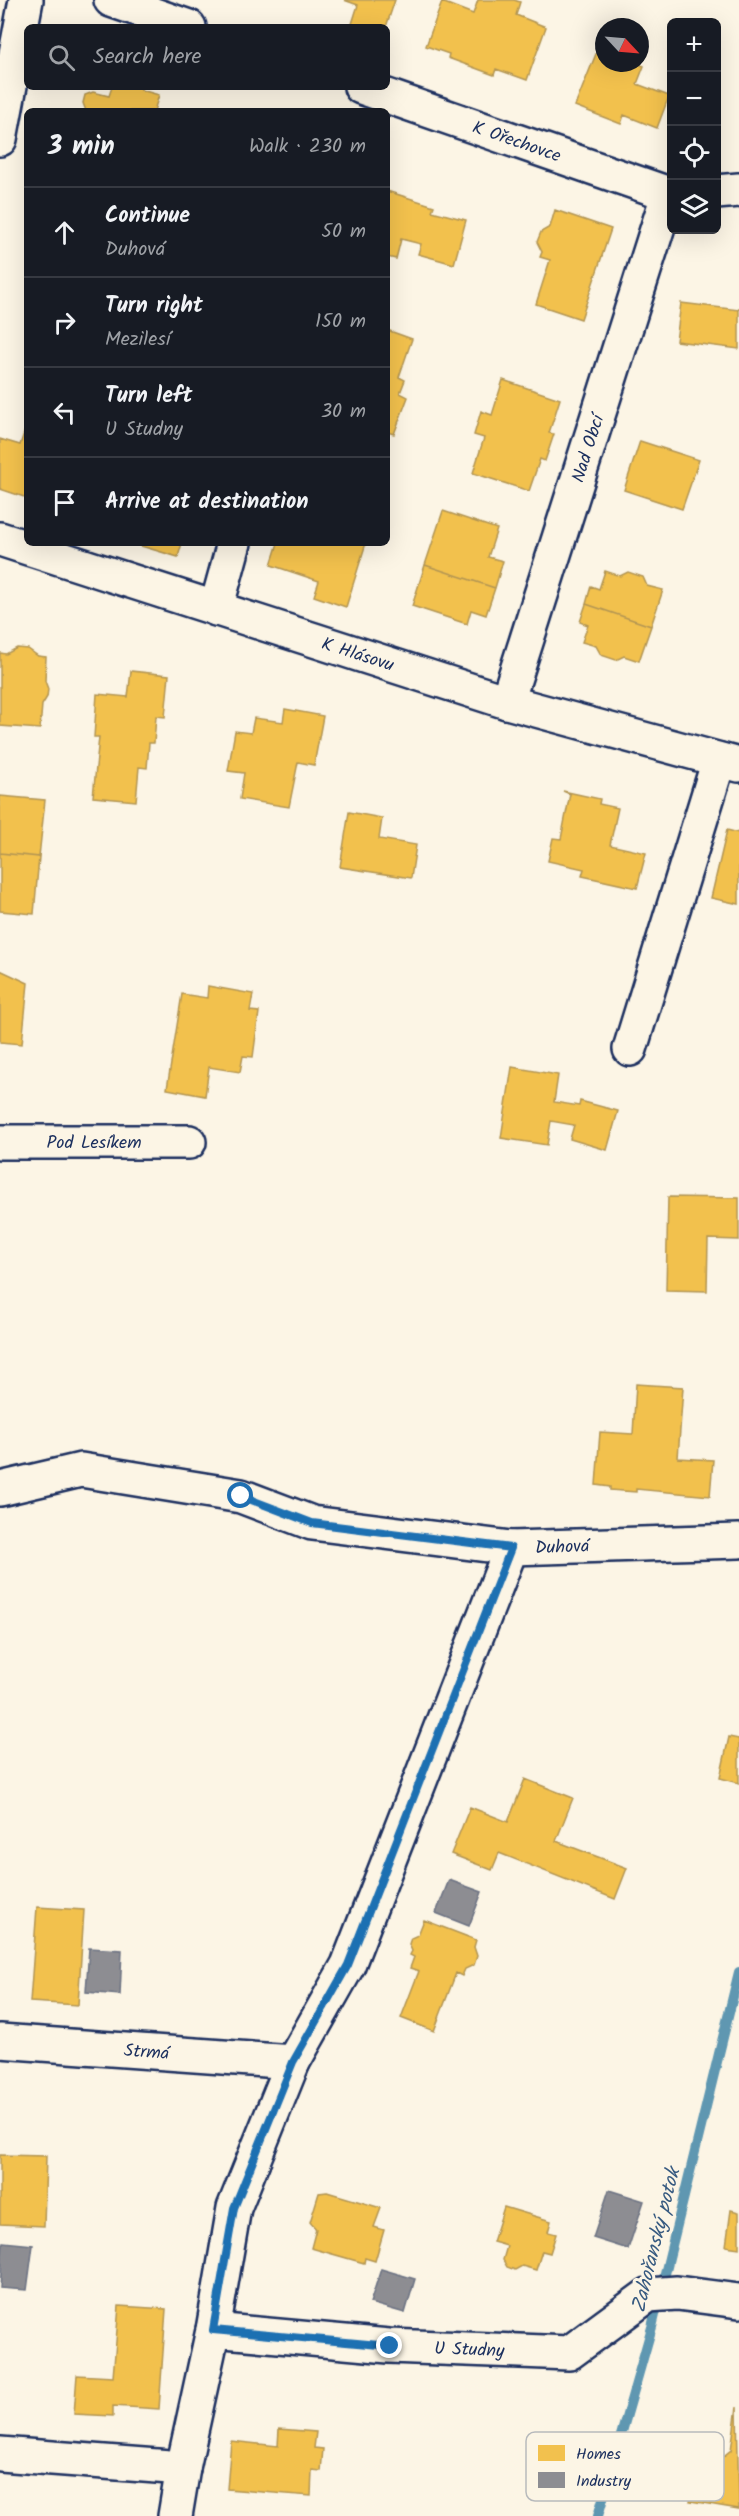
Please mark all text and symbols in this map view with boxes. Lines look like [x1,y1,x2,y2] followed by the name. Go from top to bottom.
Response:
[595,18,649,72] north arrow
[667,18,721,234] map controls
[667,18,721,72] button: +
[24,24,390,90] search box
[93,40,201,75] text: Search here
[45,41,78,74] icon: search
[667,72,721,126] button: −
[468,114,565,171] street label: K Ořechovce
[48,126,115,168] text: 3 min
[667,126,721,180] button: locate
[249,131,366,163] text: Walk · 230 m
[667,180,721,234] button: layers
[105,199,190,234] text: Continue
[48,216,81,249] icon: ahead
[321,216,366,248] text: 50 m
[105,234,165,266] text: Duhová
[105,289,203,324] text: Turn right
[48,306,81,339] icon: right
[315,306,366,338] text: 150 m
[105,324,171,356] text: Mezilesí
[105,379,192,414] text: Turn left
[48,396,81,429] icon: left
[321,396,366,428] text: 30 m
[565,409,614,487] street label: Nad Obcí
[105,414,183,446] text: U Studny
[105,485,308,520] text: Arrive at destination
[48,486,81,519] icon: arrive
[317,630,398,681] street label: K Hlásovu
[47,1129,141,1158] street label: Pod Lesíkem
[227,1482,253,1508] route start
[535,1533,591,1563] street label: Duhová
[123,2037,172,2069] street label: Strmá
[624,2162,691,2316] water label: Zahořanský potok
[376,2332,402,2358] route end
[434,2335,506,2367] street label: U Studny
[526,2432,724,2501] legend
[576,2442,621,2467] text: Homes
[576,2469,631,2494] text: Industry

